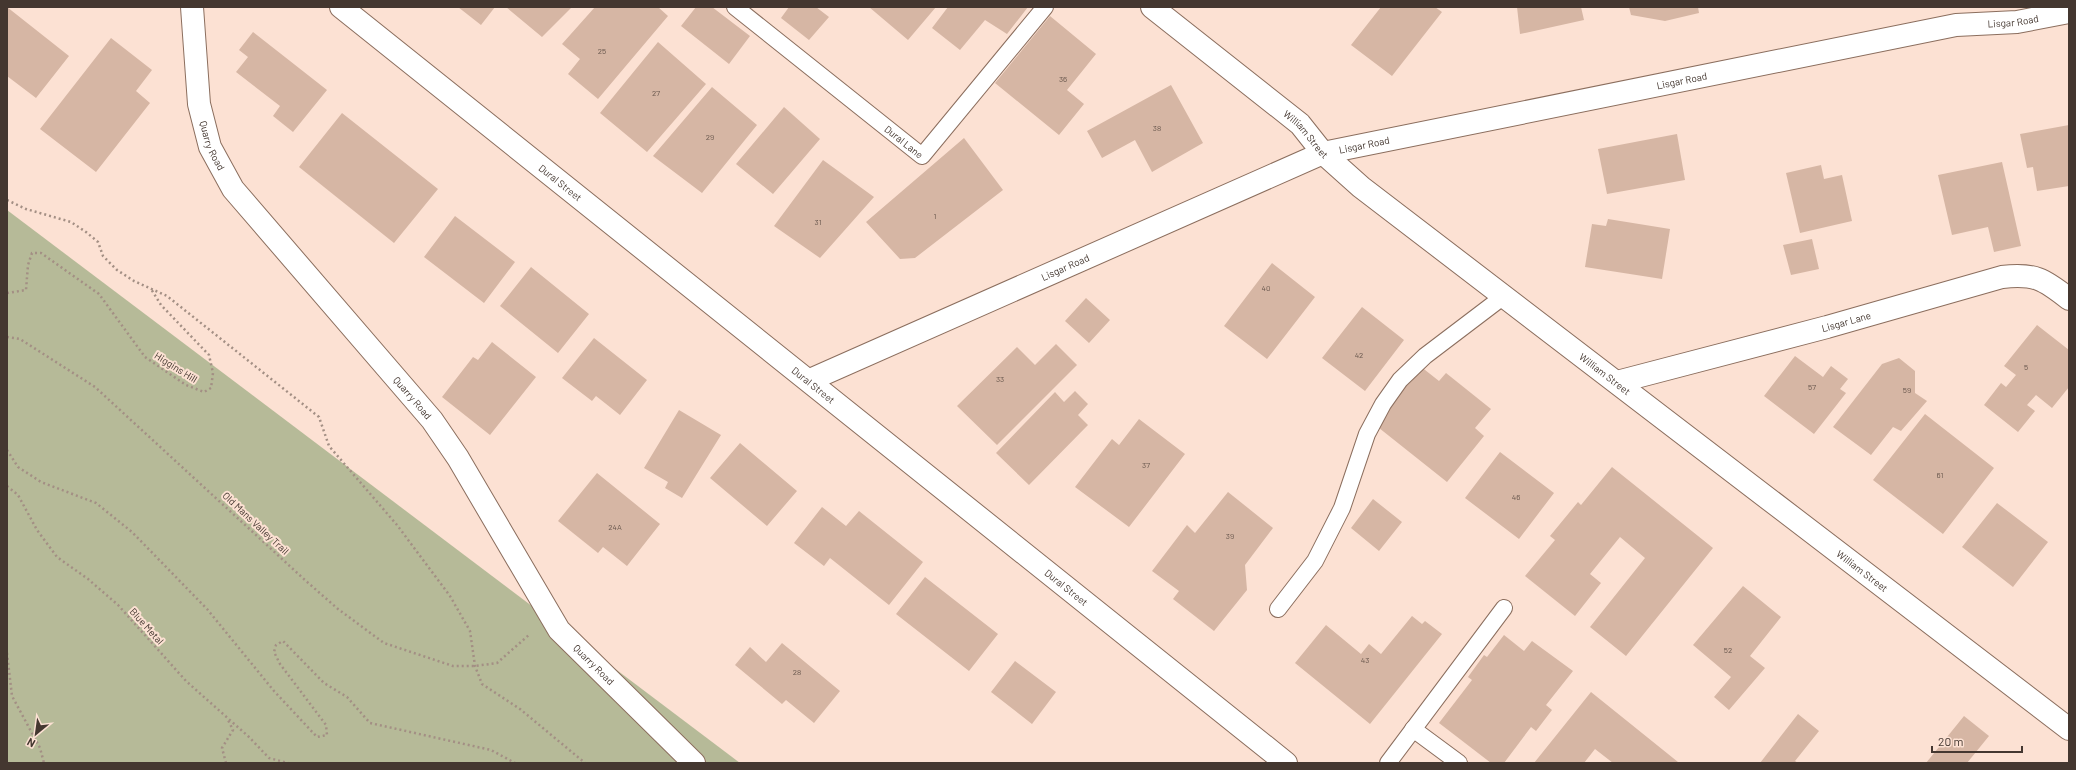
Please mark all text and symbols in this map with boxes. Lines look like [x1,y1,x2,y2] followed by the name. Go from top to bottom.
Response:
[1987,12,2040,29] street label: Lisgar Road
[598,46,606,56] house number: 25
[1655,69,1708,91] street label: Lisgar Road
[1059,74,1067,84] house number: 36
[652,88,660,98] house number: 27
[1281,107,1331,161] street label: William Street
[198,119,228,172] street label: Quarry Road
[882,123,926,161] street label: Dural Lane
[1153,123,1161,133] house number: 38
[706,132,714,142] house number: 29
[1338,134,1391,156] street label: Lisgar Road
[536,162,585,204] street label: Dural Street
[934,211,937,221] house number: 1
[815,217,822,227] house number: 31
[1039,251,1091,283] street label: Lisgar Road
[1262,283,1270,293] house number: 40
[1820,309,1872,334] street label: Lisgar Lane
[152,349,200,385] street label: Higgins Hill
[1355,350,1363,360] house number: 42
[1577,350,1633,397] street label: William Street
[2024,362,2028,372] house number: 5
[789,364,838,406] street label: Dural Street
[391,374,435,422] street label: Quarry Road
[996,374,1004,384] house number: 33
[1808,382,1816,392] house number: 57
[1903,385,1911,395] house number: 59
[1142,460,1150,470] house number: 37
[1937,470,1944,480] house number: 61
[220,489,292,557] street label: Old Mans Valley Trail
[1512,492,1520,502] house number: 46
[608,522,622,532] house number: 24A
[1226,531,1234,541] house number: 39
[1834,547,1891,594] street label: William Street
[1042,566,1091,608] street label: Dural Street
[128,605,166,647] street label: Blue Metal
[571,642,617,687] street label: Quarry Road
[1724,645,1732,655] house number: 52
[1361,655,1369,665] house number: 43
[793,667,801,677] house number: 28
[16,714,56,754] north arrow
[1932,728,2022,754] scale bar
[1938,734,1964,748] text: 20 m
[25,736,37,751] text: N

